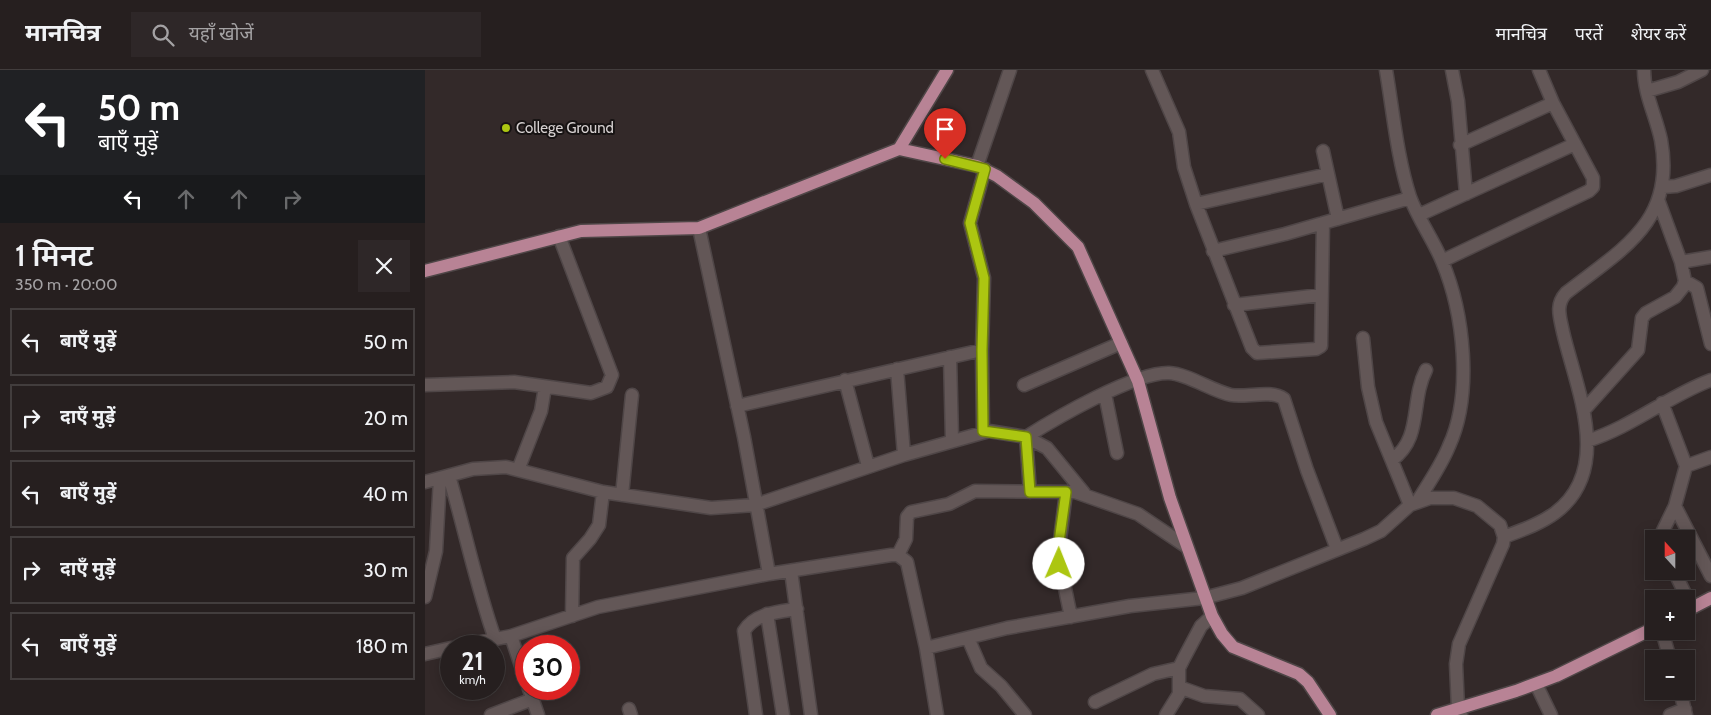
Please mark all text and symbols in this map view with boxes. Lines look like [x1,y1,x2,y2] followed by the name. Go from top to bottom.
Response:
[131,12,481,57] search box
[25,18,101,47] text: मानचित्र
[149,21,177,49] icon: search
[189,22,254,45] text: यहाँ खोजें
[1495,23,1547,45] text: मानचित्र
[1575,23,1603,45] text: परतें
[1631,23,1686,45] text: शेयर करें
[98,86,180,129] text: 50 m
[15,90,80,155] icon: left
[924,108,966,159] pin
[931,115,959,143] icon: arrive
[516,119,614,137] place label: College Ground
[500,122,512,134] marker: College Ground
[98,129,158,156] text: बाएँ मुड़ें
[119,185,147,213] icon: left
[172,185,200,213] icon: ahead
[225,185,253,213] icon: ahead
[278,185,306,213] icon: right
[15,237,93,274] text: 1 मिनट
[358,240,410,292] button: close
[15,275,117,294] text: 350 m · 20:00
[17,328,45,356] icon: left
[60,329,116,352] text: बाएँ मुड़ें
[364,331,408,354] text: 50 m
[17,404,45,432] icon: right
[60,405,115,428] text: दाएँ मुड़ें
[364,407,408,430] text: 20 m
[17,480,45,508] icon: left
[60,481,116,504] text: बाएँ मुड़ें
[363,483,408,506] text: 40 m
[1645,530,1695,580] north arrow
[1645,530,1695,700] map controls
[1032,537,1084,589] position arrow
[17,556,45,584] icon: right
[60,557,115,580] text: दाएँ मुड़ें
[364,559,408,582] text: 30 m
[1645,590,1695,640] button: +
[17,632,45,660] icon: left
[60,633,116,656] text: बाएँ मुड़ें
[356,635,408,658] text: 180 m
[515,635,580,700] speed limit sign: 30
[461,646,484,676] text: 21
[1645,650,1695,700] button: −
[459,672,486,687] text: km/h

